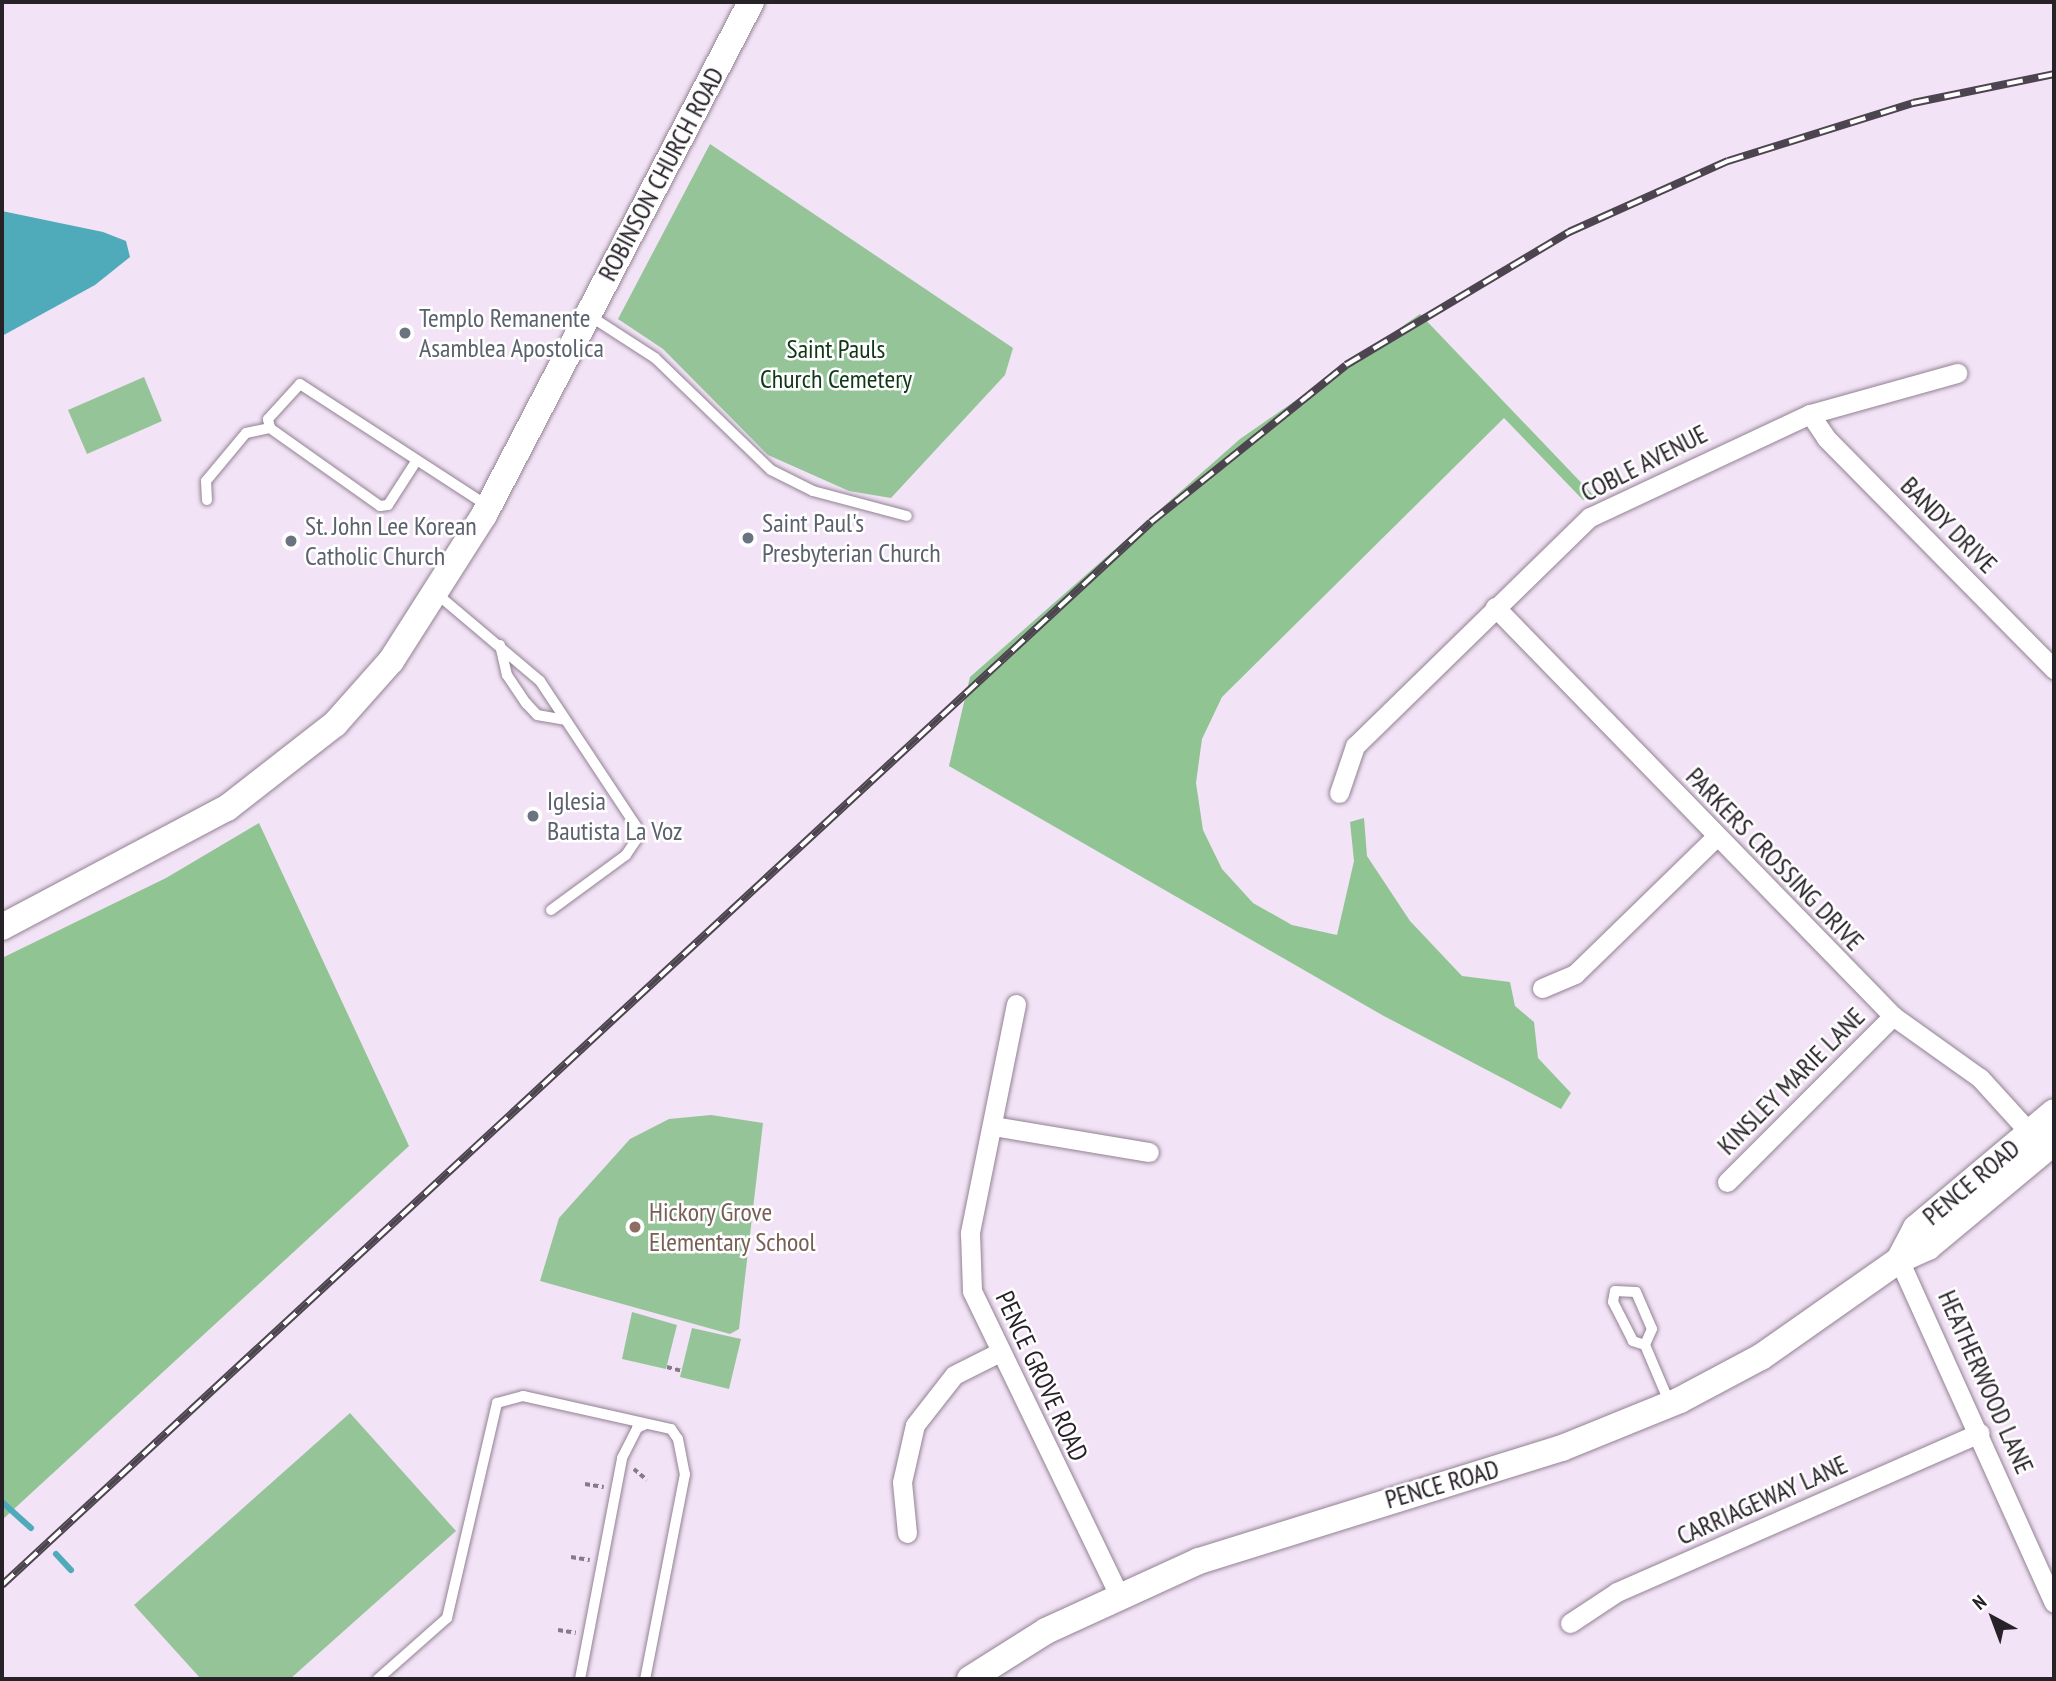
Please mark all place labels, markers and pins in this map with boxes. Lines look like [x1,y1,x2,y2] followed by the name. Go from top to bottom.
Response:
[419,302,605,364] place label: Templo Remanente Asamblea Apostolica
[397,325,413,341] marker: Templo Remanente Asamblea Apostolica
[762,507,941,568] place label: Saint Paul's Presbyterian Church
[305,510,478,572] place label: St. John Lee Korean Catholic Church
[740,530,756,546] marker: Saint Paul's Presbyterian Church
[283,533,299,549] marker: St. John Lee Korean Catholic Church
[547,785,683,846] place label: Iglesia Bautista La Voz
[525,808,541,824] marker: Iglesia Bautista La Voz
[649,1196,816,1258] place label: Hickory Grove Elementary School
[627,1219,643,1235] marker: Hickory Grove Elementary School

